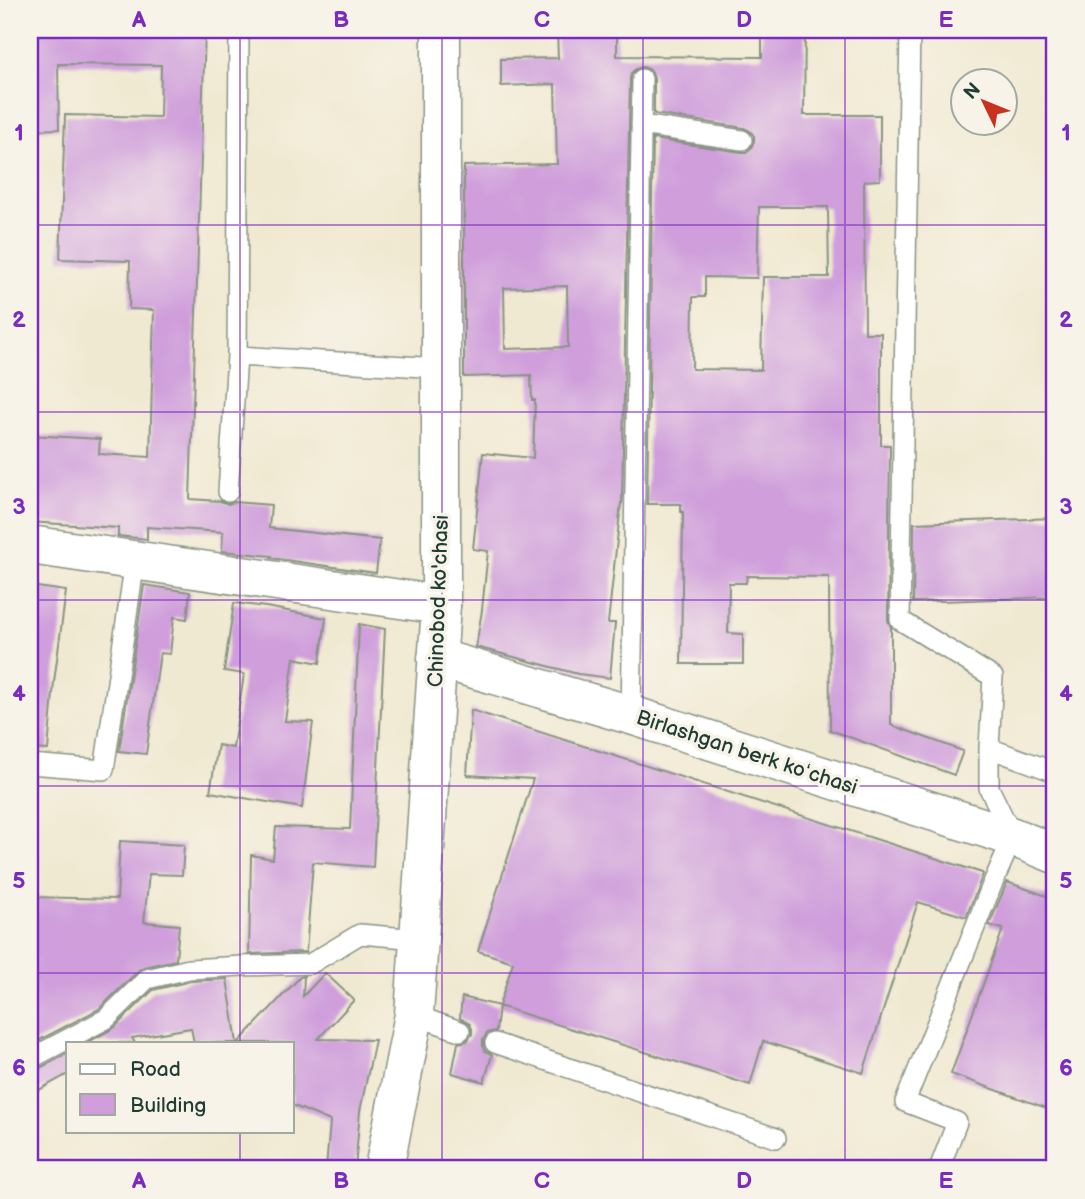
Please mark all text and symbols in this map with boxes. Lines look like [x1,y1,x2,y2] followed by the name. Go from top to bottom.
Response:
[131,6,147,34] text: A
[333,6,349,34] text: B
[534,6,550,34] text: C
[736,6,752,34] text: D
[939,6,954,34] text: E
[948,66,1018,136] north arrow
[959,78,986,104] text: N
[14,119,24,147] text: 1
[1061,119,1071,147] text: 1
[12,306,26,334] text: 2
[1059,306,1073,334] text: 2
[12,493,26,521] text: 3
[1059,493,1073,521] text: 3
[423,514,454,688] street label: Chinobod ko'chasi
[12,680,26,708] text: 4
[1059,680,1073,708] text: 4
[633,705,861,800] street label: Birlashgan berk koʻchasi
[12,867,26,895] text: 5
[1059,867,1073,895] text: 5
[66,1042,294,1132] legend
[12,1054,26,1082] text: 6
[1059,1054,1073,1082] text: 6
[130,1057,181,1082] text: Road
[130,1093,206,1118] text: Building
[131,1167,147,1195] text: A
[333,1167,349,1195] text: B
[534,1167,550,1195] text: C
[736,1167,752,1195] text: D
[939,1167,954,1195] text: E

